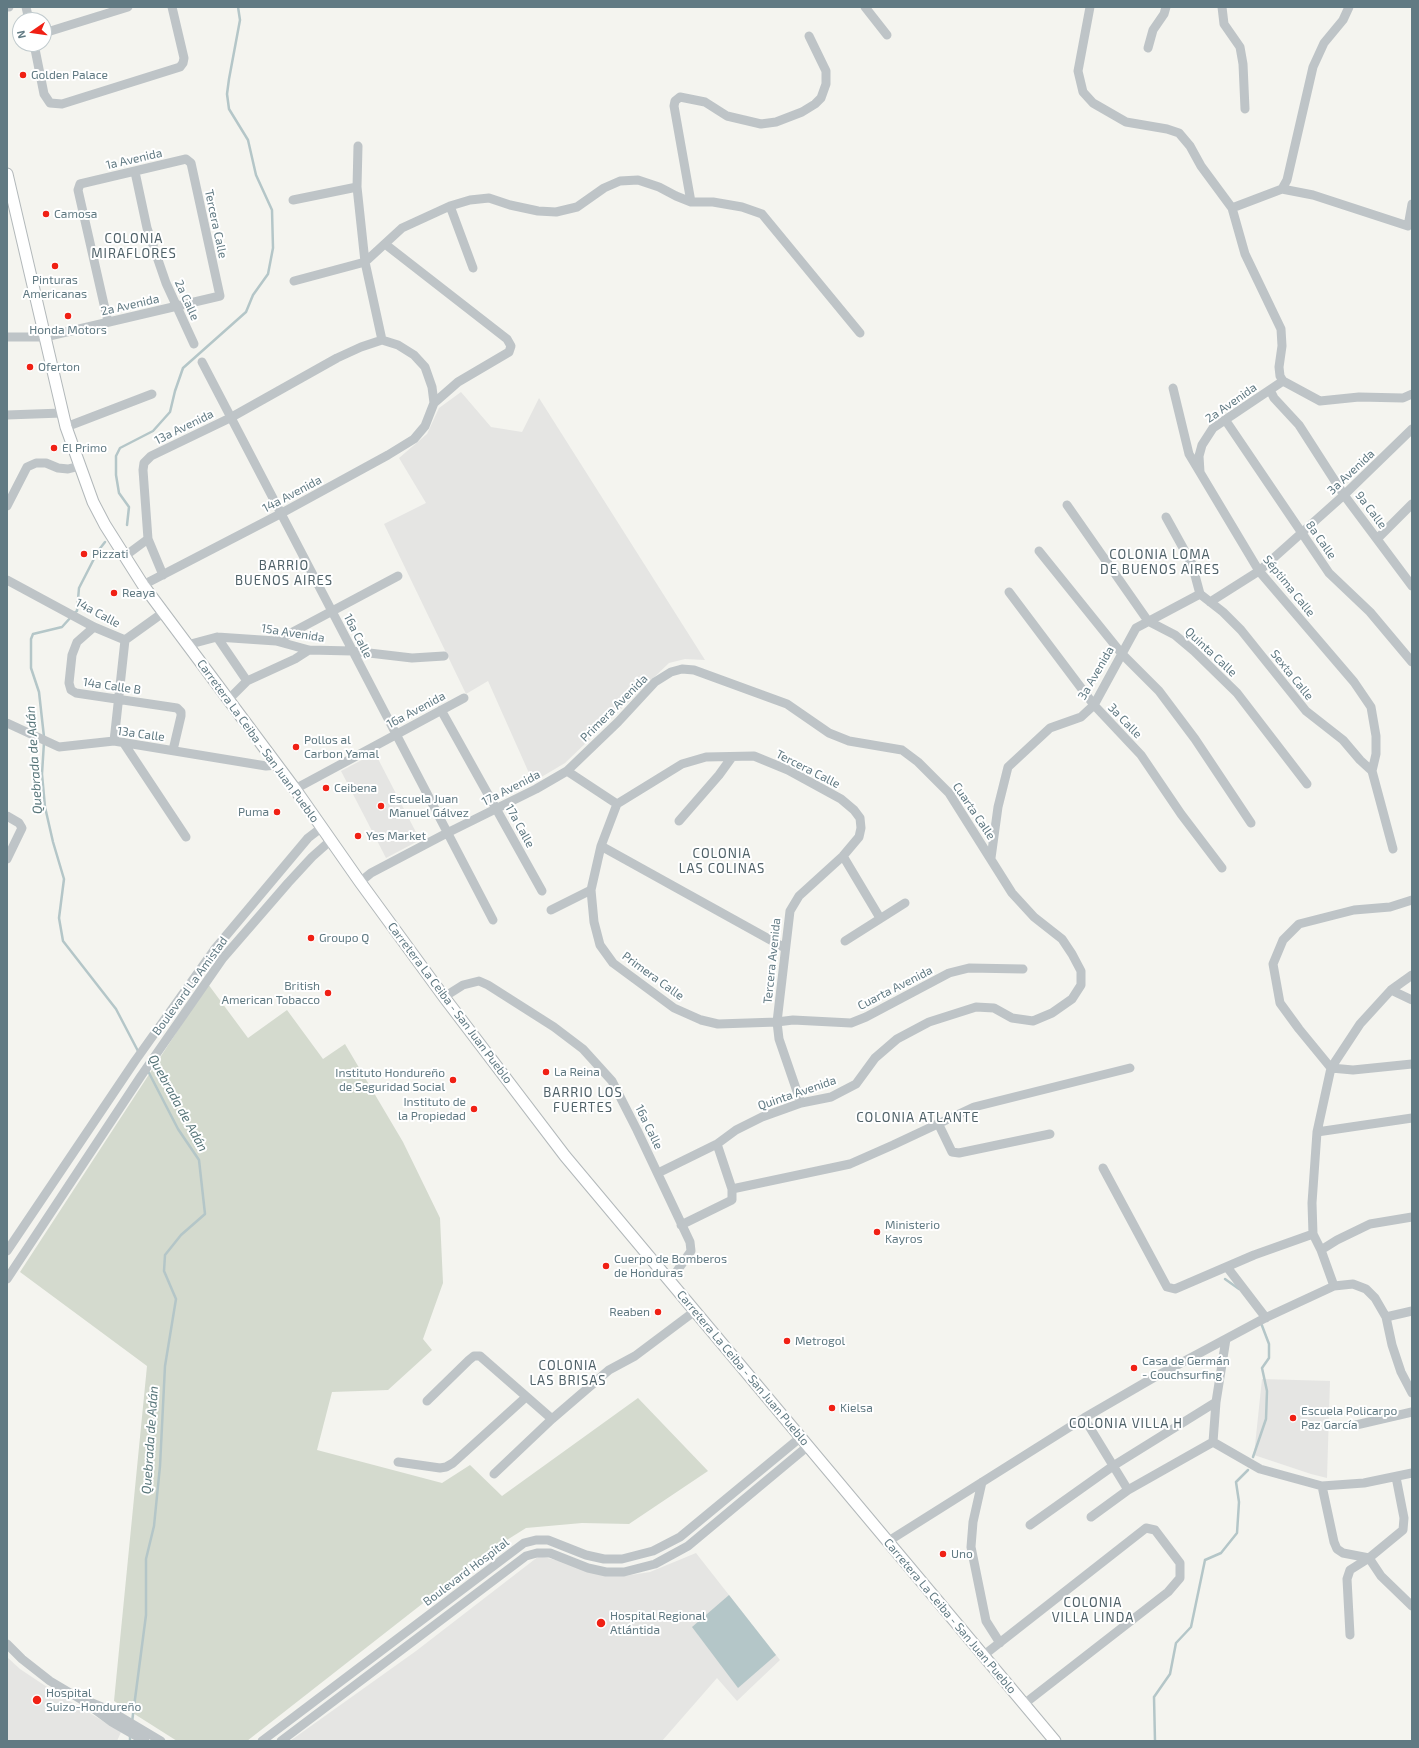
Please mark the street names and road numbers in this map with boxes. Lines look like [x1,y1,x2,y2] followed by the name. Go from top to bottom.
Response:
[104,146,164,172] street label: 1a Avenida
[202,188,230,260] street label: Tercera Calle
[172,277,202,323] street label: 2a Calle
[99,291,161,319] street label: 2a Avenida
[1203,380,1259,426] street label: 2a Avenida
[152,406,216,448] street label: 13a Avenida
[1324,447,1378,497] street label: 3a Avenida
[260,472,324,516] street label: 14a Avenida
[1352,488,1390,532] street label: 9a Calle
[1303,518,1339,562] street label: 8a Calle
[1260,553,1318,619] street label: Séptima Calle
[73,595,123,631] street label: 14a Calle
[341,611,375,661] street label: 16a Calle
[260,621,326,645] street label: 15a Avenida
[1182,624,1240,680] street label: Quinta Calle
[1075,644,1117,702] street label: 3a Avenida
[1267,647,1317,703] street label: Sexta Calle
[194,657,322,825] street label: Carretera La Ceiba - San Juan Pueblo
[577,671,651,745] street label: Primera Avenida
[82,675,142,697] street label: 14a Calle B
[384,689,448,731] street label: 16a Avenida
[1105,701,1145,741] street label: 3a Calle
[116,724,166,744] street label: 13a Calle
[774,747,842,791] street label: Tercera Calle
[479,767,543,809] street label: 17a Avenida
[950,780,998,842] street label: Cuarta Calle
[502,802,538,850] street label: 17a Calle
[760,917,784,1005] street label: Tercera Avenida
[385,920,515,1086] street label: Carretera La Ceiba - San Juan Pueblo
[149,934,231,1038] street label: Boulevard La Amistad
[619,949,687,1003] street label: Primera Calle
[855,963,935,1013] street label: Cuarta Avenida
[756,1073,838,1113] street label: Quinta Avenida
[632,1102,666,1152] street label: 16a Calle
[674,1288,812,1448] street label: Carretera La Ceiba - San Juan Pueblo
[420,1535,512,1609] street label: Boulevard Hospital
[881,1536,1019,1696] street label: Carretera La Ceiba - San Juan Pueblo

